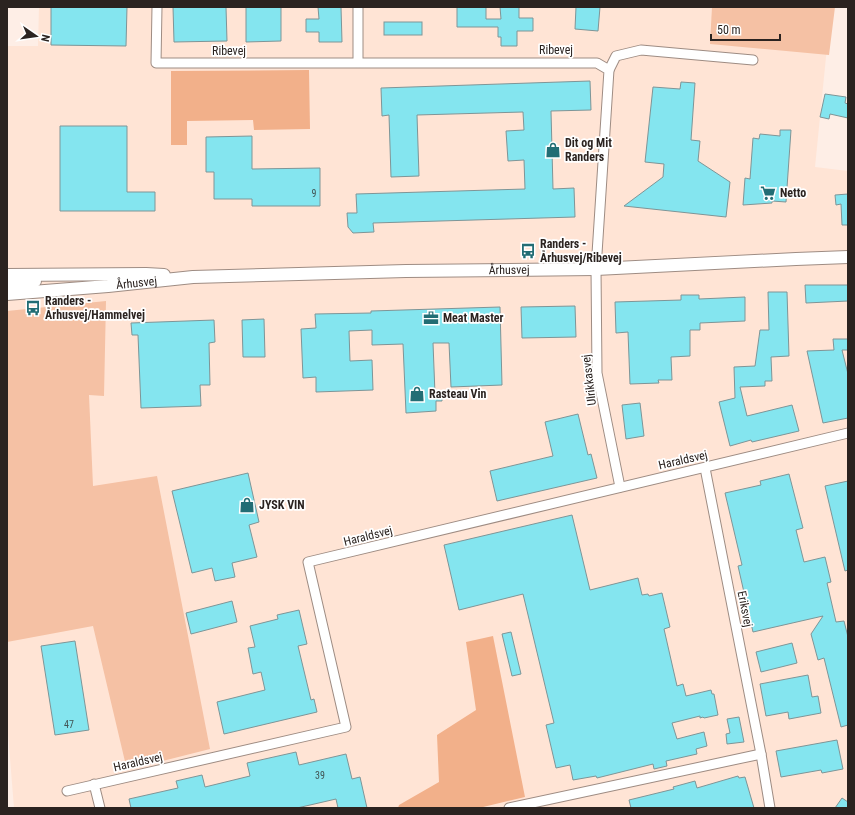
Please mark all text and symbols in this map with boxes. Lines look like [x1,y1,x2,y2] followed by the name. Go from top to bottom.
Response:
[16,16,56,56] north arrow
[711,16,780,42] scale bar
[717,23,741,37] text: 50 m
[38,33,52,43] text: N
[539,43,573,57] street label: Ribevej
[212,44,246,58] street label: Ribevej
[565,136,612,164] place label: Dit og Mit Randers
[544,141,562,159] shop icon: Dit og Mit Randers
[759,184,777,202] supermarket icon: Netto
[780,186,806,200] place label: Netto
[312,188,317,199] house number: 9
[540,237,622,265] place label: Randers - Århusvej/Ribevej
[519,242,537,260] bus stop icon: Randers - Århusvej/Ribevej
[488,261,530,277] street label: Århusvej
[115,274,158,292] street label: Århusvej
[45,294,145,322] place label: Randers - Århusvej/Hammelvej
[24,299,42,317] bus stop icon: Randers - Århusvej/Hammelvej
[422,309,440,327] office icon: Meat Master
[443,311,504,325] place label: Meat Master
[579,354,599,406] street label: Ulrikkasvej
[408,385,426,403] shop icon: Rasteau Vin
[429,387,486,401] place label: Rasteau Vin
[657,448,709,472] street label: Haraldsvej
[238,496,256,514] shop icon: JYSK VIN
[259,498,305,512] place label: JYSK VIN
[342,523,394,549] street label: Haraldsvej
[735,590,755,628] street label: Eriksvej
[64,719,74,730] house number: 47
[112,750,164,774] street label: Haraldsvej
[315,770,325,781] house number: 39

